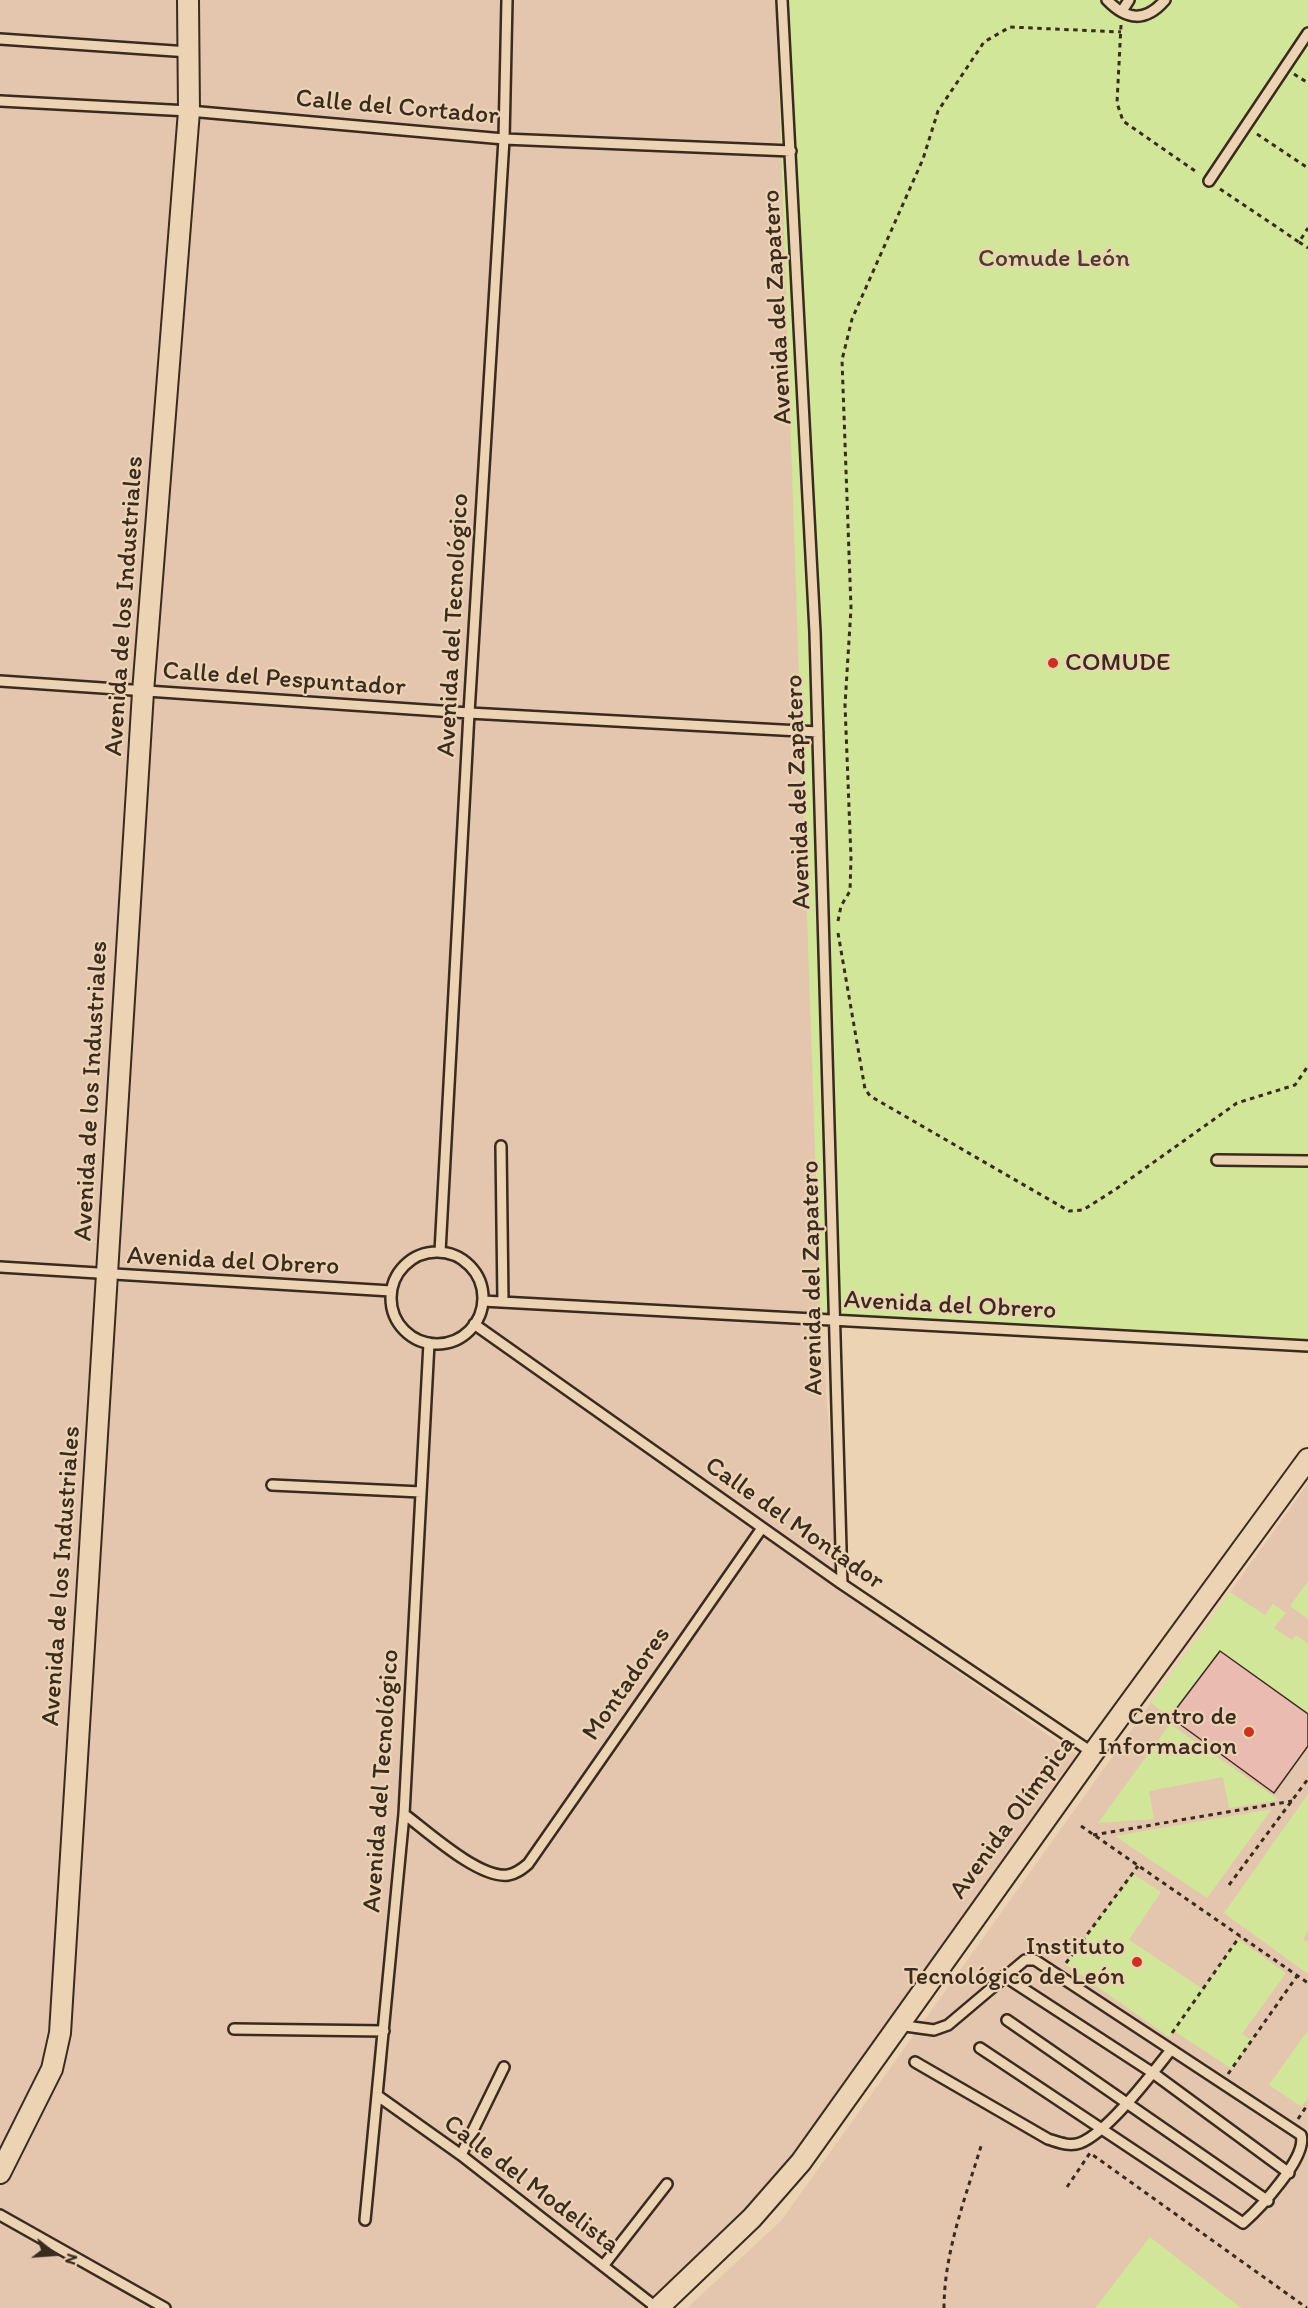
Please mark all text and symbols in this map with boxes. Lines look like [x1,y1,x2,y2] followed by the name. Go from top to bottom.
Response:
[294,84,500,132] street label: Calle del Cortador
[756,189,800,425] street label: Avenida del Zapatero
[978,243,1130,275] park label: Comude León
[99,455,151,757] street label: Avenida de los Industriales
[432,492,476,758] street label: Avenida del Tecnológico
[1065,647,1170,679] place label: COMUDE
[161,656,407,704] street label: Calle del Pespuntador
[1046,656,1060,670] marker: COMUDE
[779,674,819,910] street label: Avenida del Zapatero
[69,940,115,1242] street label: Avenida de los Industriales
[795,1160,831,1396] street label: Avenida del Zapatero
[126,1241,340,1283] street label: Avenida del Obrero
[843,1285,1057,1327] street label: Avenida del Obrero
[36,1425,88,1727] street label: Avenida de los Industriales
[698,1451,890,1597] street label: Calle del Montador
[576,1621,678,1747] street label: Montadores
[357,1648,407,1914] street label: Avenida del Tecnológico
[1098,1701,1237,1762] place label: Centro de Informacion
[1242,1725,1256,1739] marker: Centro de Informacion
[943,1730,1083,1906] street label: Avenida Olímpica
[904,1931,1125,1992] place label: Instituto Tecnológico de León
[1130,1955,1144,1969] marker: Instituto Tecnológico de León
[437,2109,625,2261] street label: Calle del Modelista
[24,2224,84,2284] north arrow
[61,2251,82,2267] text: N

